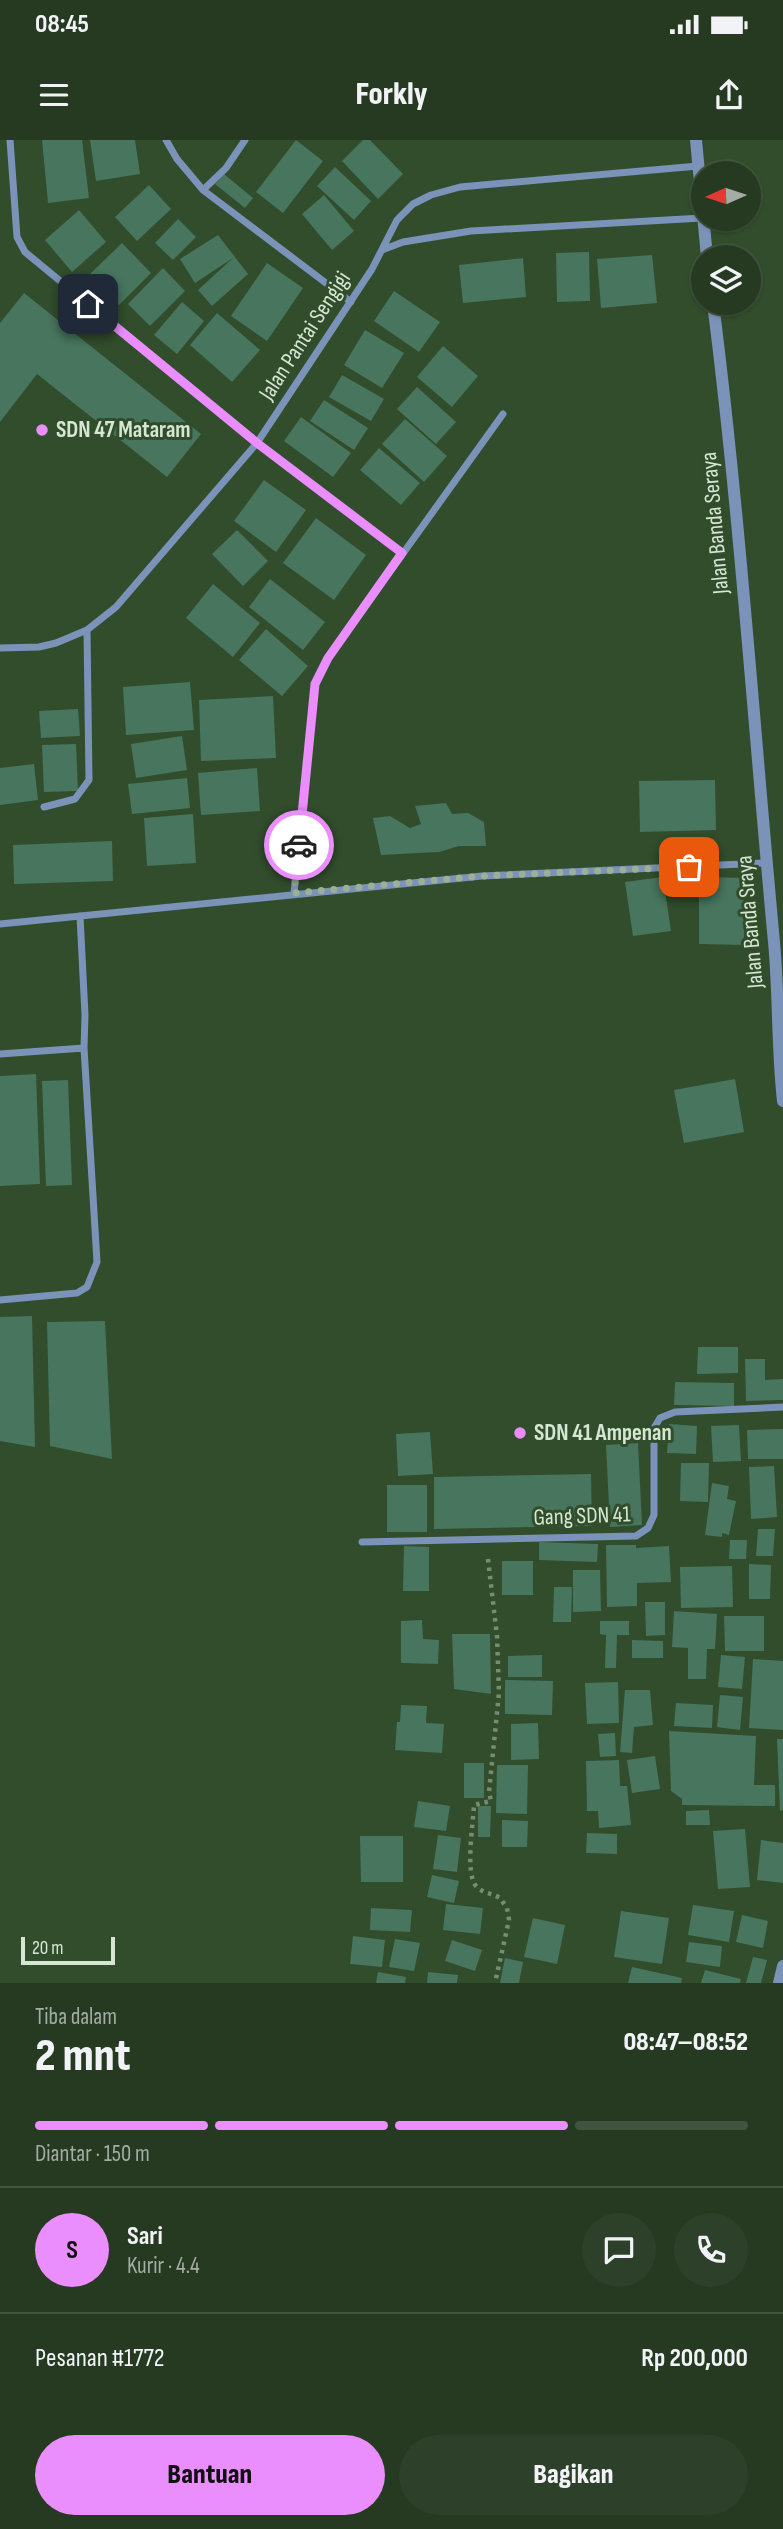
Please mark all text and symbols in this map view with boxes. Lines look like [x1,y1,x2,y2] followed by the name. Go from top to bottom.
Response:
[35,9,89,40] text: 08:45
[355,75,428,114] text: Forkly
[35,76,73,114] icon: menu
[710,76,748,114] icon: share
[691,161,761,231] north arrow
[691,161,761,315] map controls
[691,245,761,315] button: layers
[252,266,357,407] street label: Jalan Pantai Sengigi
[58,274,118,334] pin
[69,285,107,323] icon: home
[56,416,191,444] place label: SDN 47 Mataram
[34,422,50,438] marker: SDN 47 Mataram
[695,451,735,596] street label: Jalan Banda Seraya
[264,810,334,880] courier
[280,826,318,864] icon: car
[659,837,719,897] pin
[670,848,708,886] icon: bag
[730,854,770,991] street label: Jalan Banda Sraya
[534,1419,672,1447] place label: SDN 41 Ampenan
[512,1425,528,1441] marker: SDN 41 Ampenan
[533,1500,631,1532] street label: Gang SDN 41
[21,1934,116,1966] scale bar
[32,1937,64,1960] text: 20 m
[35,2003,117,2031] text: Tiba dalam
[623,2027,748,2058] text: 08:47–08:52
[35,2029,130,2084] text: 2 mnt
[35,2140,150,2168] text: Diantar · 150 m
[582,2213,656,2287] button: chat
[674,2213,748,2287] button: phone
[127,2221,163,2252] text: Sari
[66,2235,78,2266] text: S
[127,2252,200,2280] text: Kurir · 4.4
[35,2343,164,2374] text: Pesanan #1772
[641,2343,748,2374] text: Rp 200,000
[35,2435,385,2515] button: Bantuan
[399,2435,748,2515] button: Bagikan

